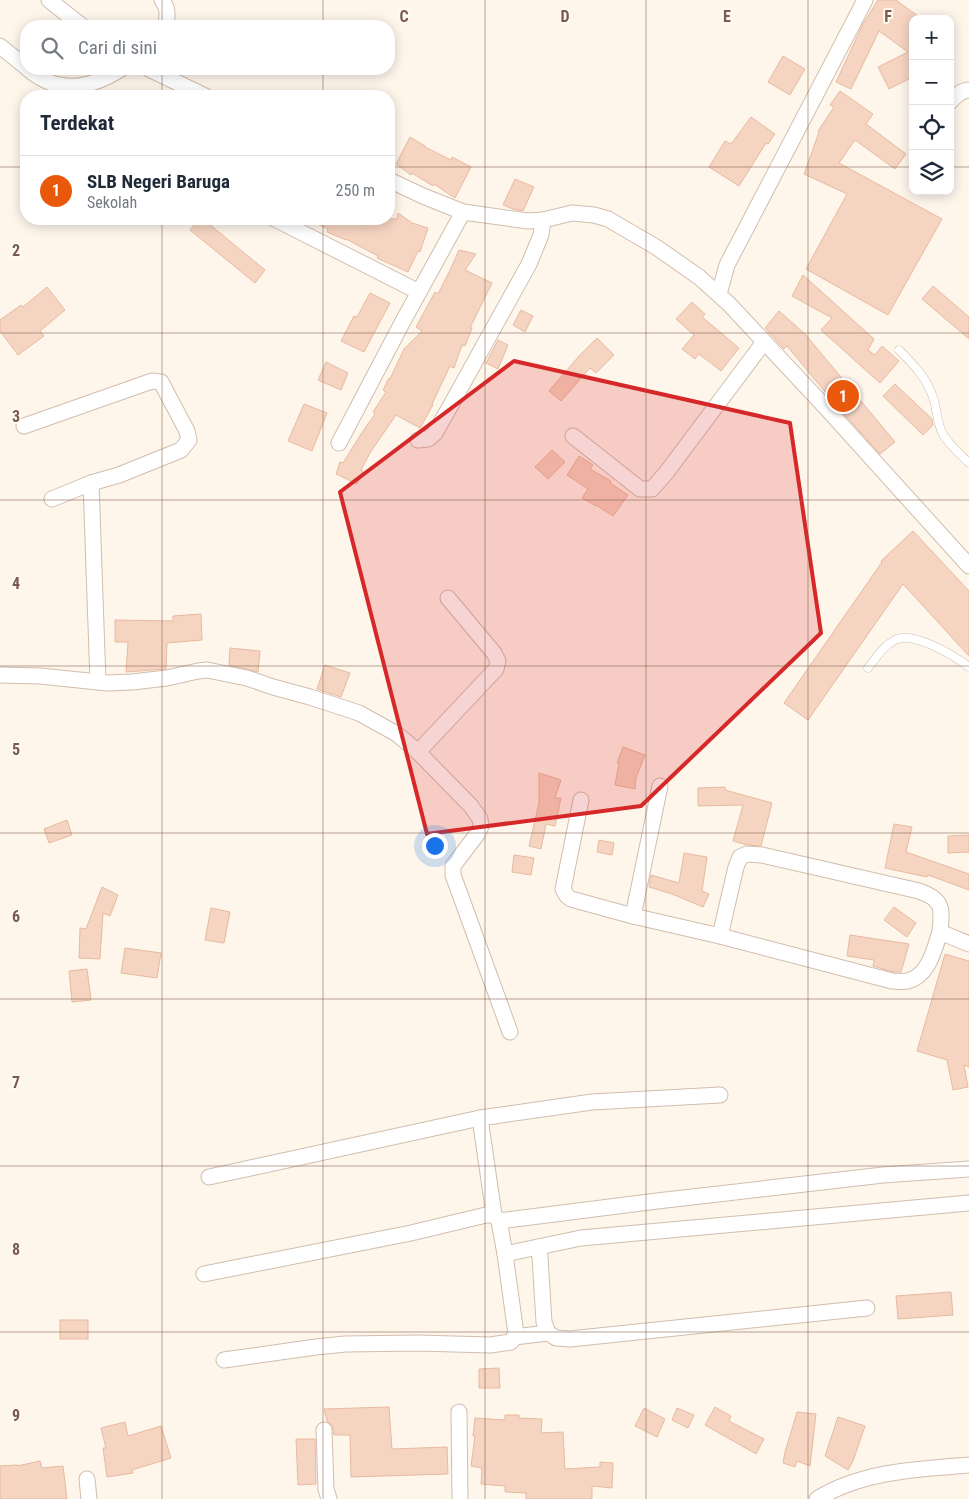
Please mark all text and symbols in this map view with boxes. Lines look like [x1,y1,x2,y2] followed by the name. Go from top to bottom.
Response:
[399,7,409,26] text: C
[560,7,570,26] text: D
[723,7,731,26] text: E
[884,7,892,26] text: F
[909,15,954,195] map controls
[909,15,954,60] button: +
[20,20,395,75] search box
[38,34,66,62] icon: search
[78,36,157,59] text: Cari di sini
[909,60,954,105] button: −
[909,105,954,150] button: locate
[40,111,114,135] text: Terdekat
[909,150,954,195] button: layers
[87,170,230,193] text: SLB Negeri Baruga
[52,181,60,200] text: 1
[336,181,375,200] text: 250 m
[87,193,137,212] text: Sekolah
[12,241,20,260] text: 2
[827,377,859,415] pin: 1
[12,407,20,426] text: 3
[12,574,20,593] text: 4
[12,740,20,759] text: 5
[422,833,448,859] your location
[12,907,20,926] text: 6
[12,1073,20,1092] text: 7
[12,1240,20,1259] text: 8
[12,1406,20,1425] text: 9

